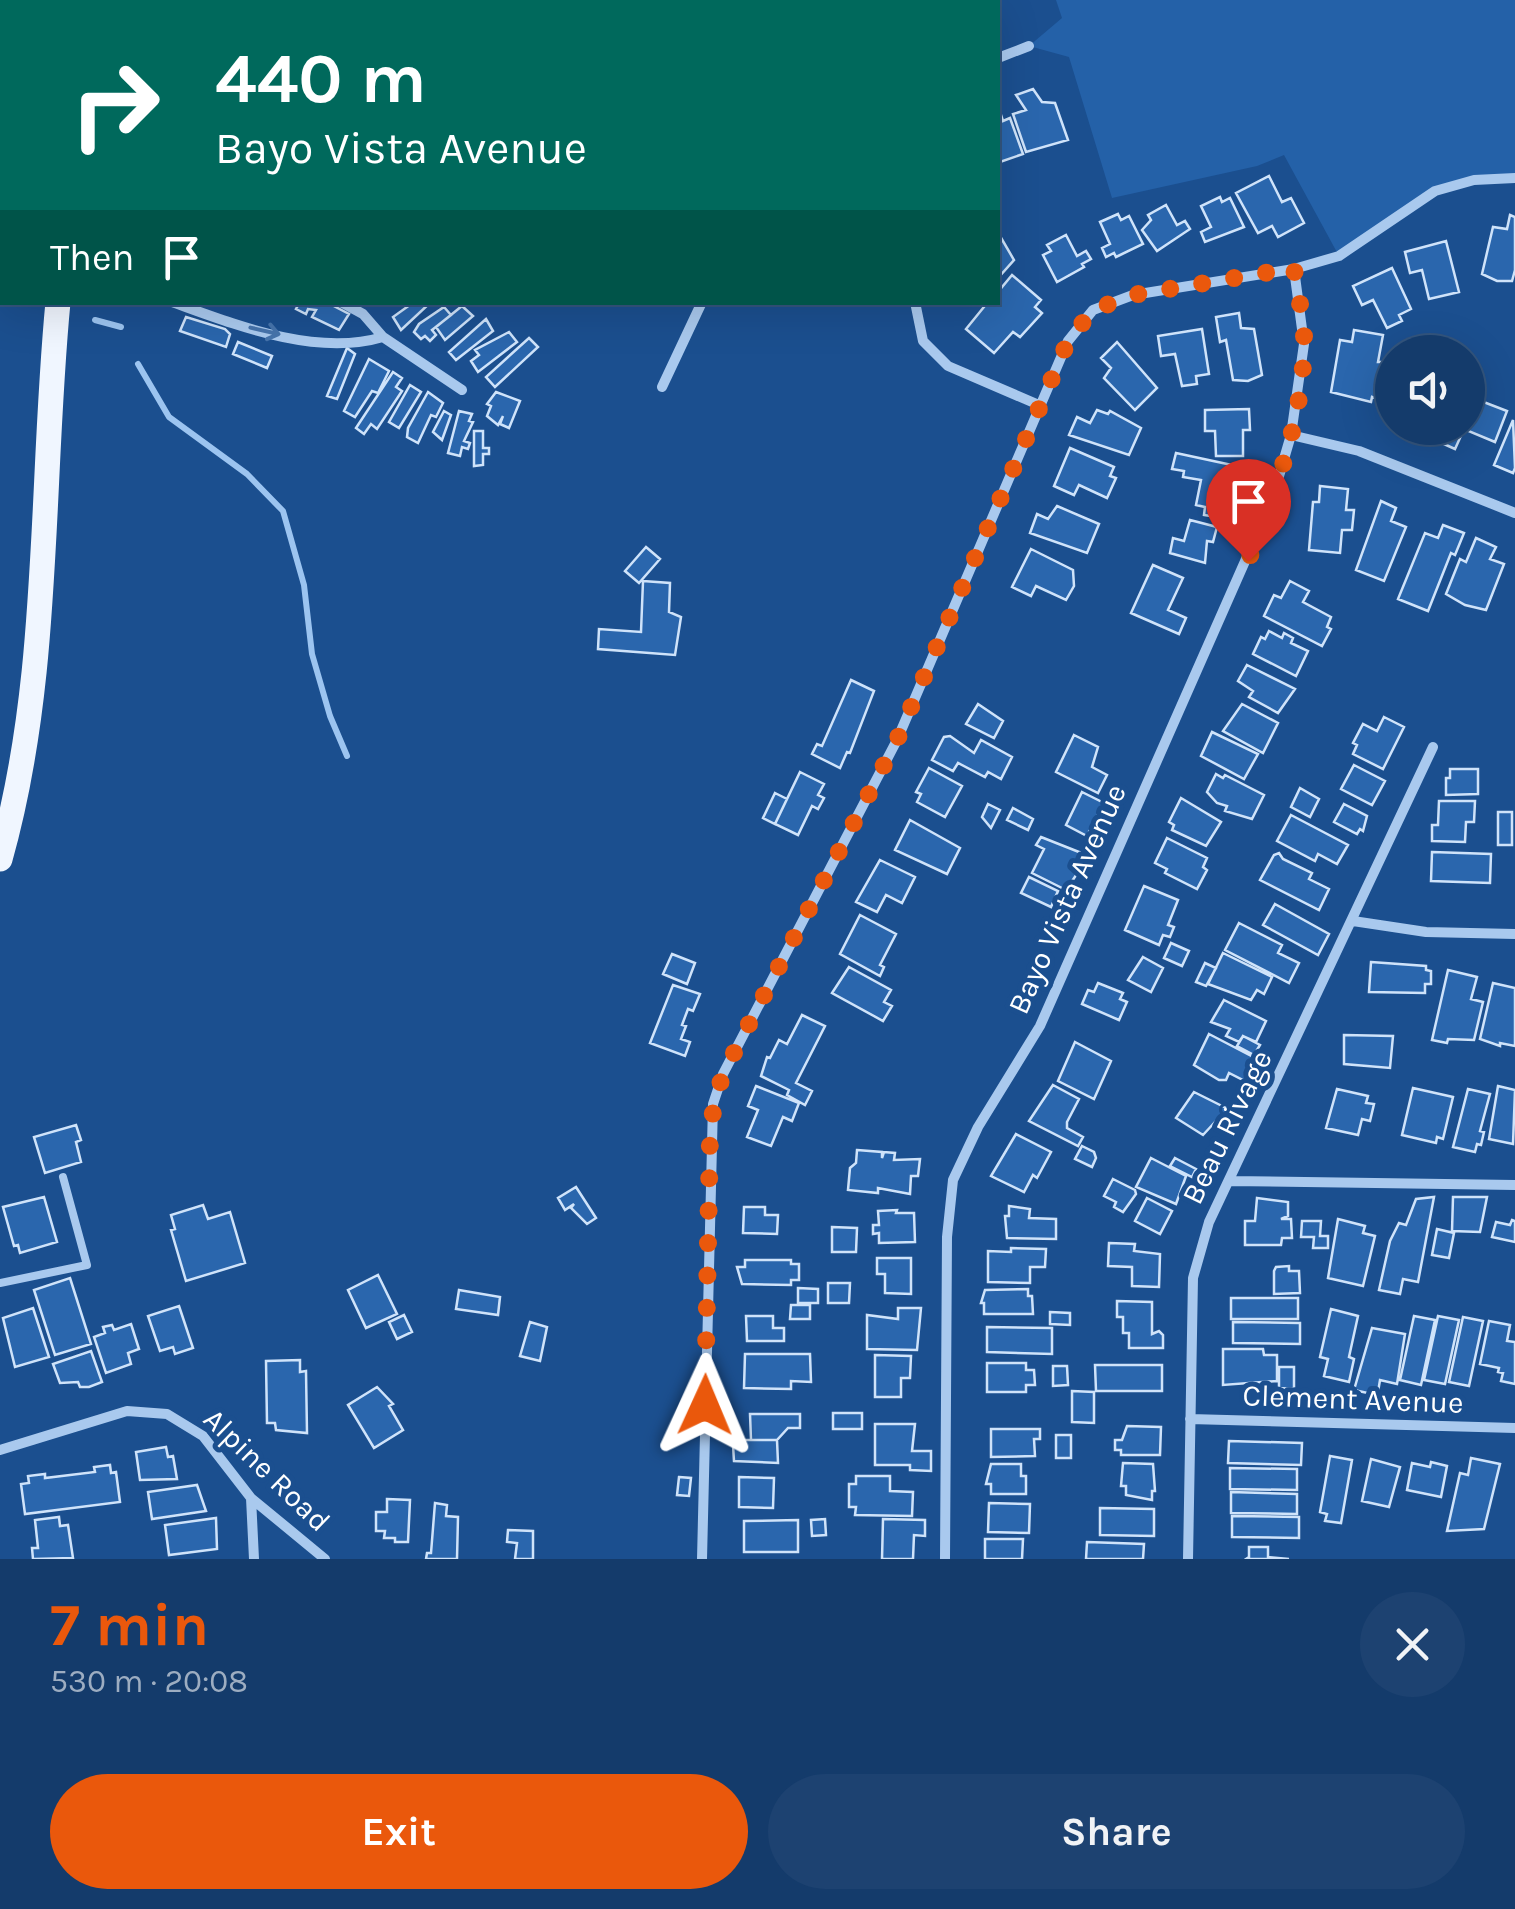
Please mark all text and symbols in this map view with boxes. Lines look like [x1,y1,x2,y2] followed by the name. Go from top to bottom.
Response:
[215,38,427,120] text: 440 m
[50,40,180,170] icon: right
[215,122,587,174] text: Bayo Vista Avenue
[154,230,209,285] icon: arrive
[50,235,134,280] text: Then
[248,323,280,341] one-way arrow
[1375,335,1485,445] map controls
[1375,335,1485,445] button: sound
[1206,459,1291,562] pin
[1221,474,1276,529] icon: arrive
[1000,778,1134,1020] street label: Bayo Vista Avenue
[1174,1044,1280,1210] street label: Beau Rivage
[653,1353,757,1457] position arrow
[1242,1377,1464,1421] street label: Clement Avenue
[196,1401,338,1539] street label: Alpine Road
[50,1590,209,1660] text: 7 min
[1360,1592,1465,1697] button: close
[50,1663,248,1700] text: 530 m · 20:08
[50,1774,748,1889] button: Exit
[768,1774,1465,1889] button: Share

